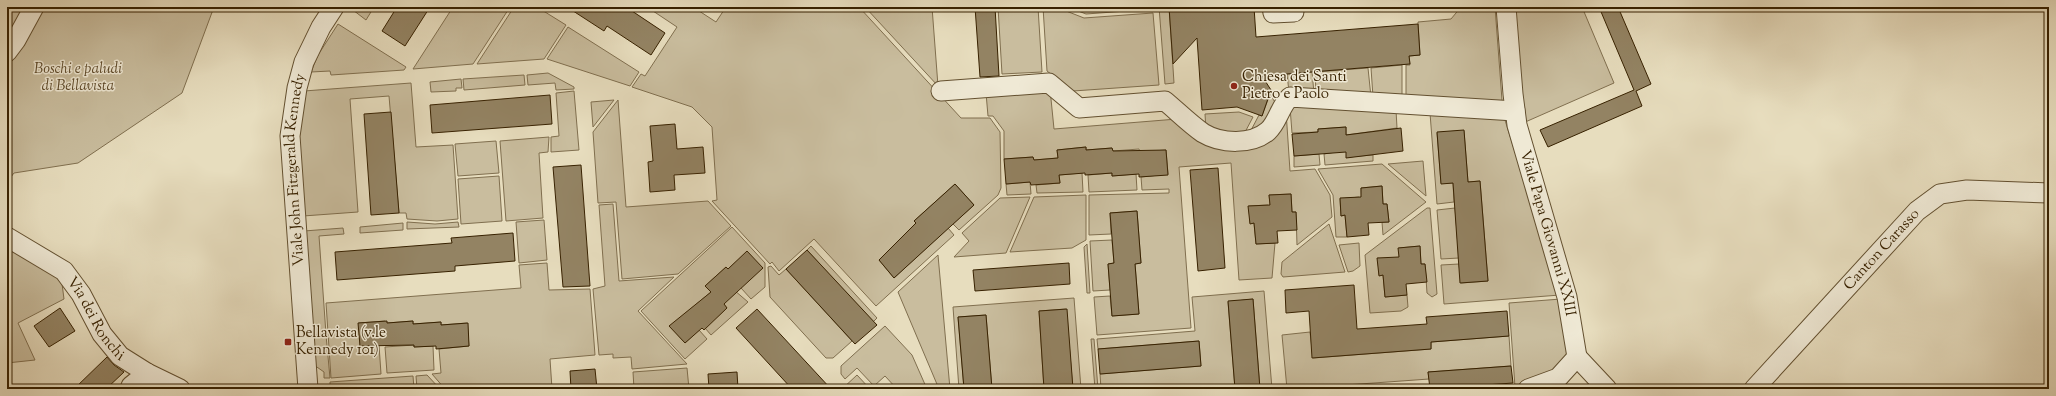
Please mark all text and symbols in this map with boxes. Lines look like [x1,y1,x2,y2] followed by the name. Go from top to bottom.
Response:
[34,59,122,97] park label: Boschi e paludi di Bellavista
[1242,67,1347,105] place label: Chiesa dei Santi Pietro e Paolo
[279,71,311,267] street label: Viale John Fitzgerald Kennedy
[1229,81,1239,91] marker: Chiesa dei Santi Pietro e Paolo
[1514,148,1581,318] street label: Viale Papa Giovanni XXIII
[1839,204,1925,295] street label: Canton Carasso
[61,273,128,367] street label: Via dei Ronchi
[296,323,386,361] place label: Bellavista (v.le Kennedy 101)
[283,337,293,347] marker: Bellavista (v.le Kennedy 101)

